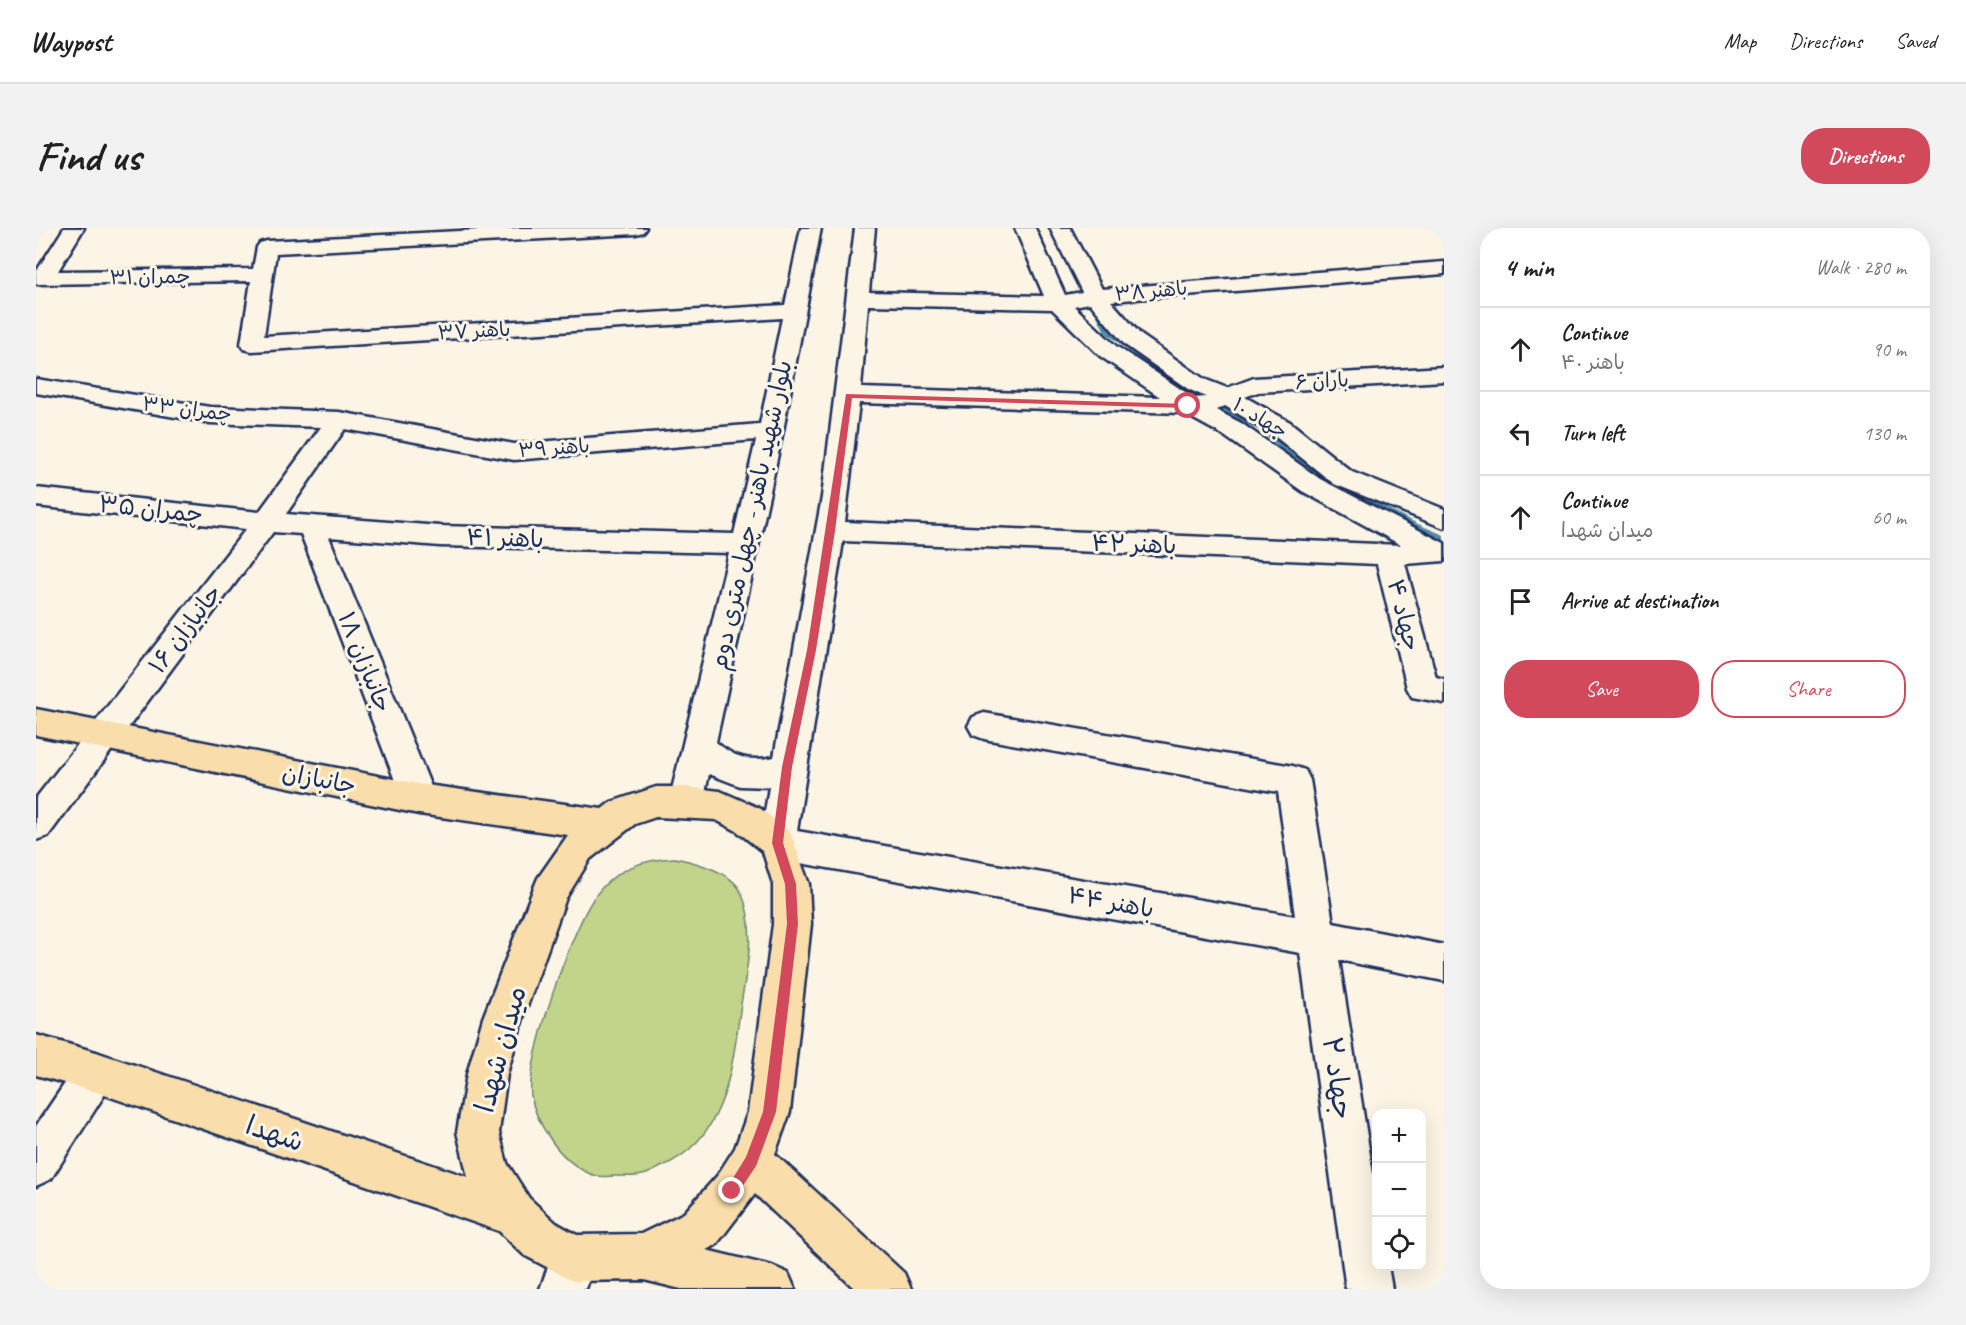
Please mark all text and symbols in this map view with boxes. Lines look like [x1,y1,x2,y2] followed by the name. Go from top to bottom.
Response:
[30,24,111,59] text: Waypost
[1724,28,1756,54] text: Map
[1789,28,1862,54] text: Directions
[1895,28,1936,54] text: Saved
[1801,128,1930,184] button: Directions
[36,130,141,183] text: Find us
[1504,251,1554,284] text: 4 min
[1816,255,1906,280] text: Walk · 280 m
[109,264,191,290] street label: چمران ۳۱
[1114,275,1188,307] street label: باهنر ۳۸
[437,317,511,345] street label: باهنر ۳۷
[1561,319,1627,347] text: Continue
[1504,333,1537,366] icon: ahead
[1872,337,1906,362] text: 90 m
[1561,350,1625,375] text: باهنر ۴۰
[703,357,802,674] street label: بلوار شهید باهنر - چهل متری دوم
[1295,367,1349,395] street label: باران ۶
[141,391,233,427] street label: چمران ۳۳
[1174,392,1200,418] route start
[1228,392,1292,444] street label: جهاد ۱۰
[1504,417,1537,450] icon: left
[1561,419,1625,447] text: Turn left
[1863,421,1906,446] text: 130 m
[518,433,590,463] street label: باهنر ۳۹
[1561,487,1627,515] text: Continue
[97,489,205,529] street label: چمران ۳۵
[1504,501,1537,534] icon: ahead
[1872,505,1906,530] text: 60 m
[1561,518,1653,543] text: میدان شهدا
[466,522,544,554] street label: باهنر ۴۱
[1091,528,1177,560] street label: باهنر ۴۲
[1381,576,1427,654] street label: جهاد ۴
[142,579,228,679] street label: جانبازان ۱۶
[1504,585,1537,618] icon: arrive
[1561,587,1718,615] text: Arrive at destination
[331,607,399,717] street label: جانبازان ۱۸
[1504,660,1699,718] button: Save
[1711,660,1906,718] button: Share
[280,757,358,801] street label: جانبازان
[1066,880,1156,924] street label: باهنر ۴۴
[466,982,534,1116] street label: میدان شهدا
[1315,1035,1361,1121] street label: جهاد ۲
[241,1107,309,1159] street label: شهدا
[1372,1109,1426,1271] map controls
[1372,1109,1426,1163] button: +
[1372,1163,1426,1217] button: −
[718,1177,744,1203] route end
[1372,1217,1426,1271] button: locate

